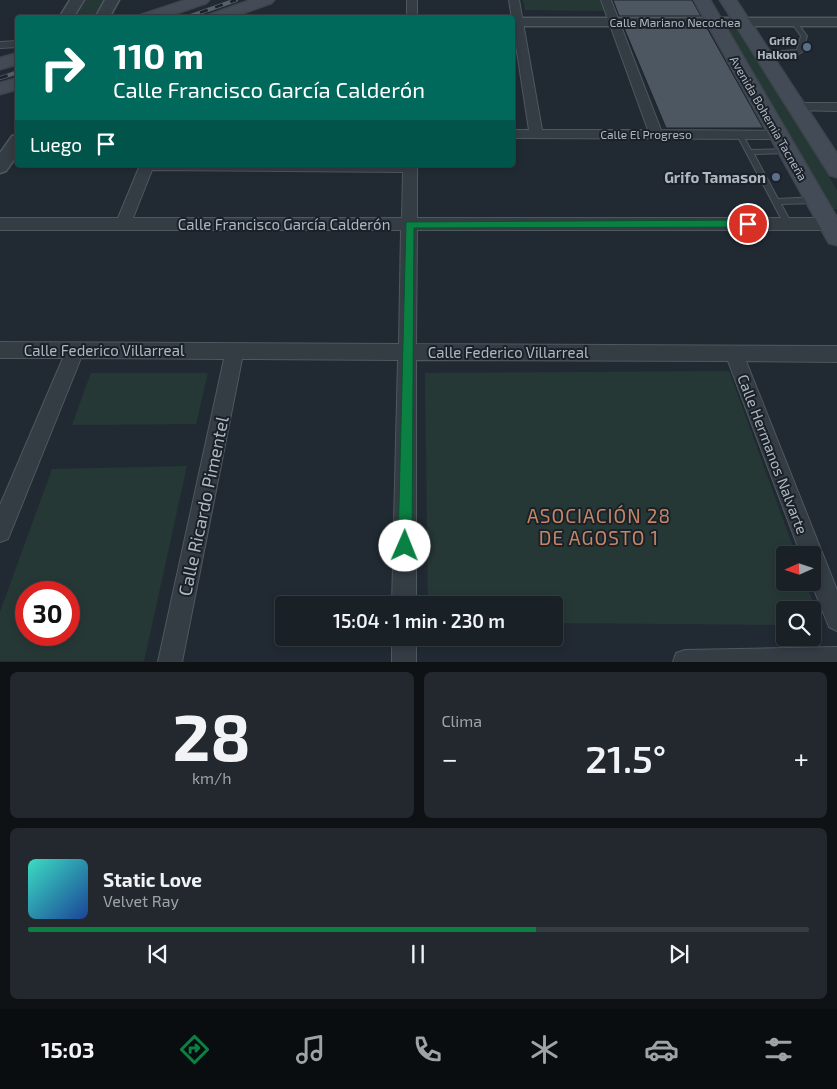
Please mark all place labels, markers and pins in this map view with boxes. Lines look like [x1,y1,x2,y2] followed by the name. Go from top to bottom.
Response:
[757,33,797,61] place label: Grifo Halkon
[801,41,813,53] marker: Grifo Halkon
[664,168,766,186] place label: Grifo Tamason
[770,171,782,183] marker: Grifo Tamason
[727,203,769,245] pin

